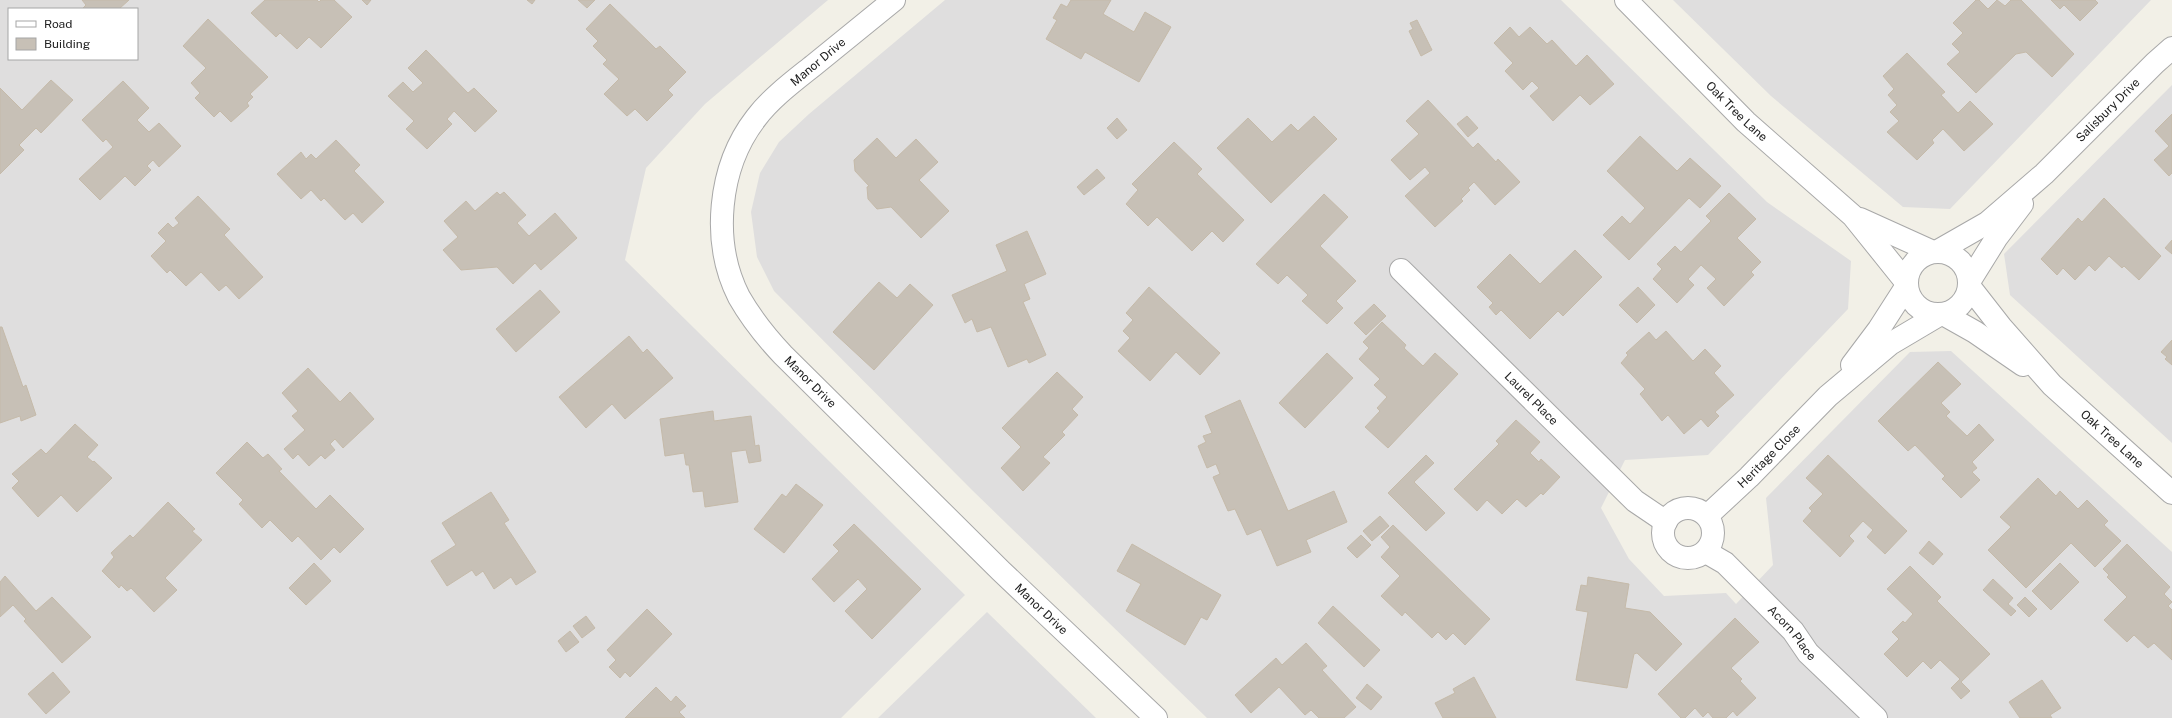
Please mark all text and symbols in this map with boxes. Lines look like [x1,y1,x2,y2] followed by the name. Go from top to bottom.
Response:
[8,8,138,60] legend
[44,17,72,31] text: Road
[788,35,848,89] street label: Manor Drive
[44,37,90,51] text: Building
[2073,75,2143,145] street label: Salisbury Drive
[1703,79,1770,144] street label: Oak Tree Lane
[781,353,839,411] street label: Manor Drive
[1502,369,1561,428] street label: Laurel Place
[2078,407,2147,471] street label: Oak Tree Lane
[1735,422,1803,491] street label: Heritage Close
[1012,581,1071,637] street label: Manor Drive
[1765,603,1819,664] street label: Acorn Place

